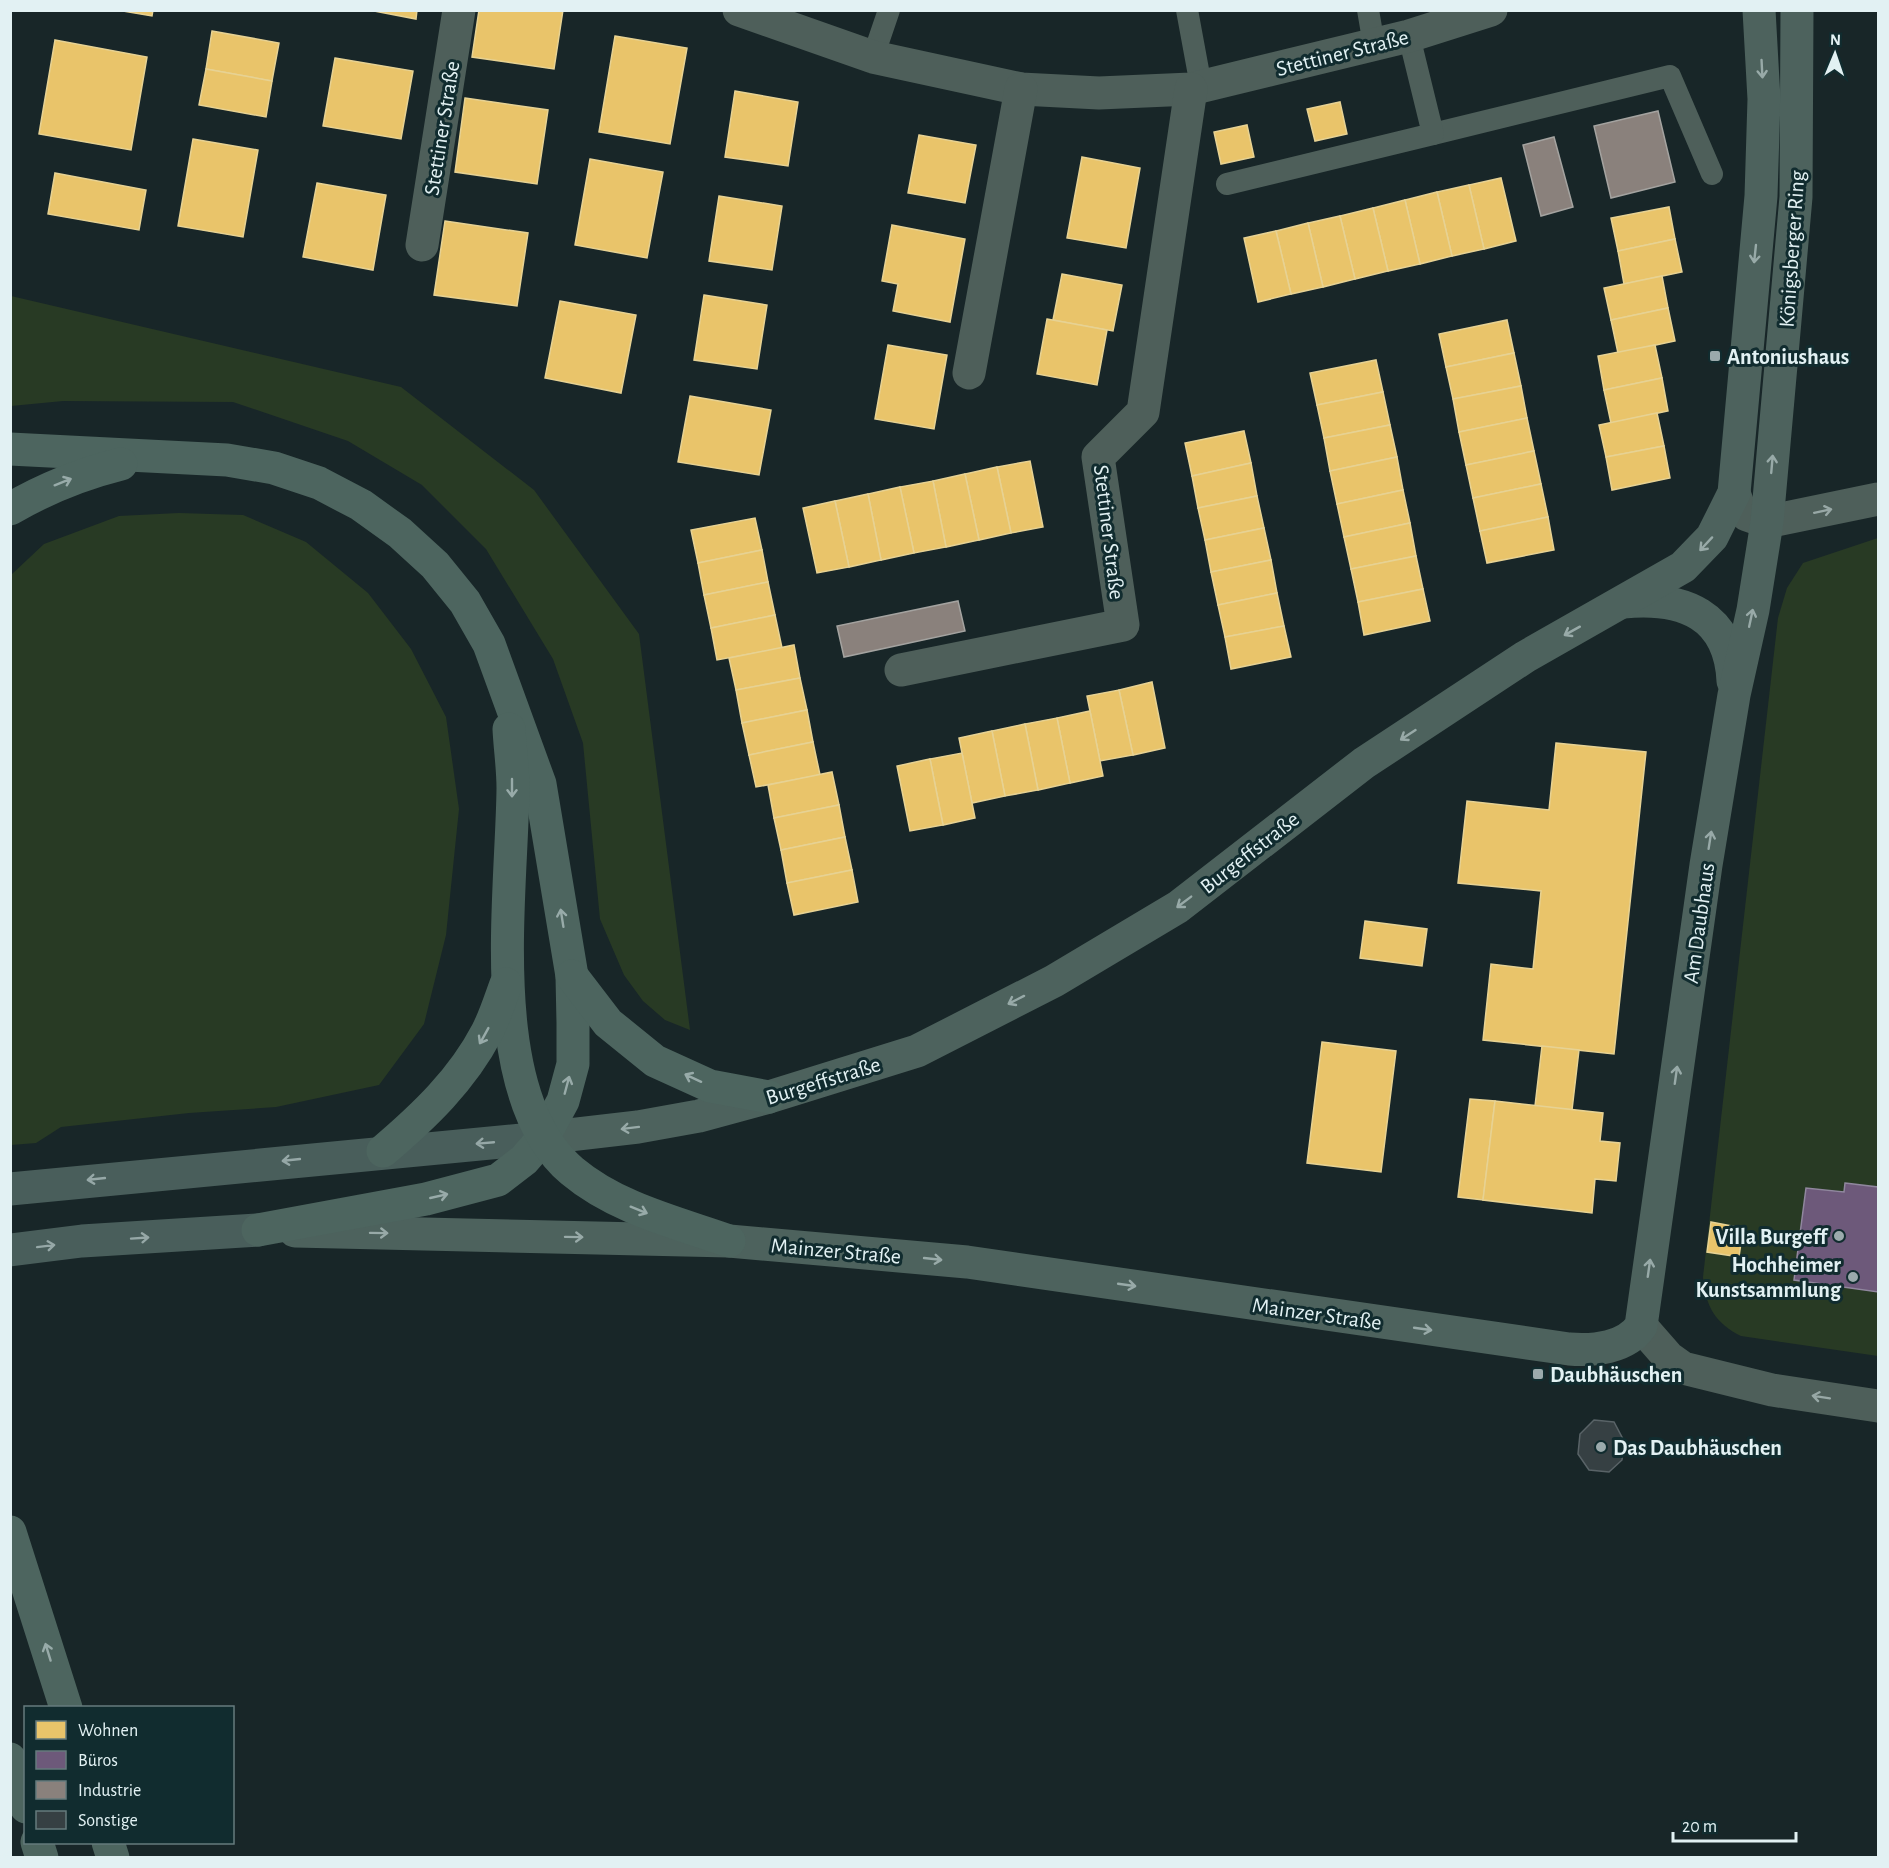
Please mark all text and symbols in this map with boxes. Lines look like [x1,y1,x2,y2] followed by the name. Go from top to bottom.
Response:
[1805,24,1865,84] north arrow
[1274,26,1411,80] street label: Stettiner Straße
[1830,32,1841,48] text: N
[1757,58,1768,78] one-way arrow
[421,59,463,197] street label: Stettiner Straße
[1776,170,1808,328] street label: Königsberger Ring
[1749,243,1760,263] one-way arrow
[1727,346,1849,368] place label: Antoniushaus
[1708,349,1722,363] marker: Antoniushaus
[1767,455,1778,474] one-way arrow
[1090,463,1128,601] street label: Stettiner Straße
[53,476,71,487] one-way arrow
[1813,505,1832,516] one-way arrow
[1698,536,1713,551] one-way arrow
[1746,608,1757,628] one-way arrow
[1564,625,1581,637] one-way arrow
[1399,728,1416,741] one-way arrow
[506,778,518,798] one-way arrow
[1196,808,1303,898] street label: Burgeffstraße
[1705,831,1716,851] one-way arrow
[1680,861,1718,985] street label: Am Daubhaus
[1177,895,1193,908] one-way arrow
[556,909,567,928] one-way arrow
[1008,995,1026,1006] one-way arrow
[478,1027,490,1044] one-way arrow
[763,1053,883,1109] street label: Burgeffstraße
[1671,1065,1682,1085] one-way arrow
[684,1072,702,1084] one-way arrow
[562,1076,574,1095] one-way arrow
[621,1122,641,1133] one-way arrow
[475,1138,495,1149] one-way arrow
[281,1155,301,1166] one-way arrow
[87,1174,107,1185] one-way arrow
[429,1190,448,1202] one-way arrow
[629,1205,648,1216] one-way arrow
[1716,1226,1829,1248] place label: Villa Burgeff
[369,1227,389,1238] one-way arrow
[1832,1229,1846,1243] marker: Villa Burgeff
[564,1231,584,1243] one-way arrow
[130,1232,150,1243] one-way arrow
[770,1234,902,1268] street label: Mainzer Straße
[36,1240,56,1251] one-way arrow
[923,1254,943,1265] one-way arrow
[1696,1254,1842,1301] place label: Hochheimer Kunstsammlung
[1644,1259,1655,1278] one-way arrow
[1846,1270,1860,1284] marker: Hochheimer Kunstsammlung
[1116,1280,1136,1291] one-way arrow
[1251,1294,1383,1334] street label: Mainzer Straße
[1413,1323,1433,1334] one-way arrow
[1550,1364,1682,1386] place label: Daubhäuschen
[1531,1367,1545,1381] marker: Daubhäuschen
[1811,1392,1831,1403] one-way arrow
[1613,1437,1782,1459] place label: Das Daubhäuschen
[1594,1440,1608,1454] marker: Das Daubhäuschen
[42,1643,53,1662] one-way arrow
[24,1706,234,1844] legend
[78,1722,138,1740] text: Wohnen
[78,1752,118,1770] text: Büros
[78,1782,141,1800] text: Industrie
[1673,1805,1796,1843] scale bar
[78,1812,138,1830] text: Sonstige
[1682,1818,1717,1836] text: 20 m

